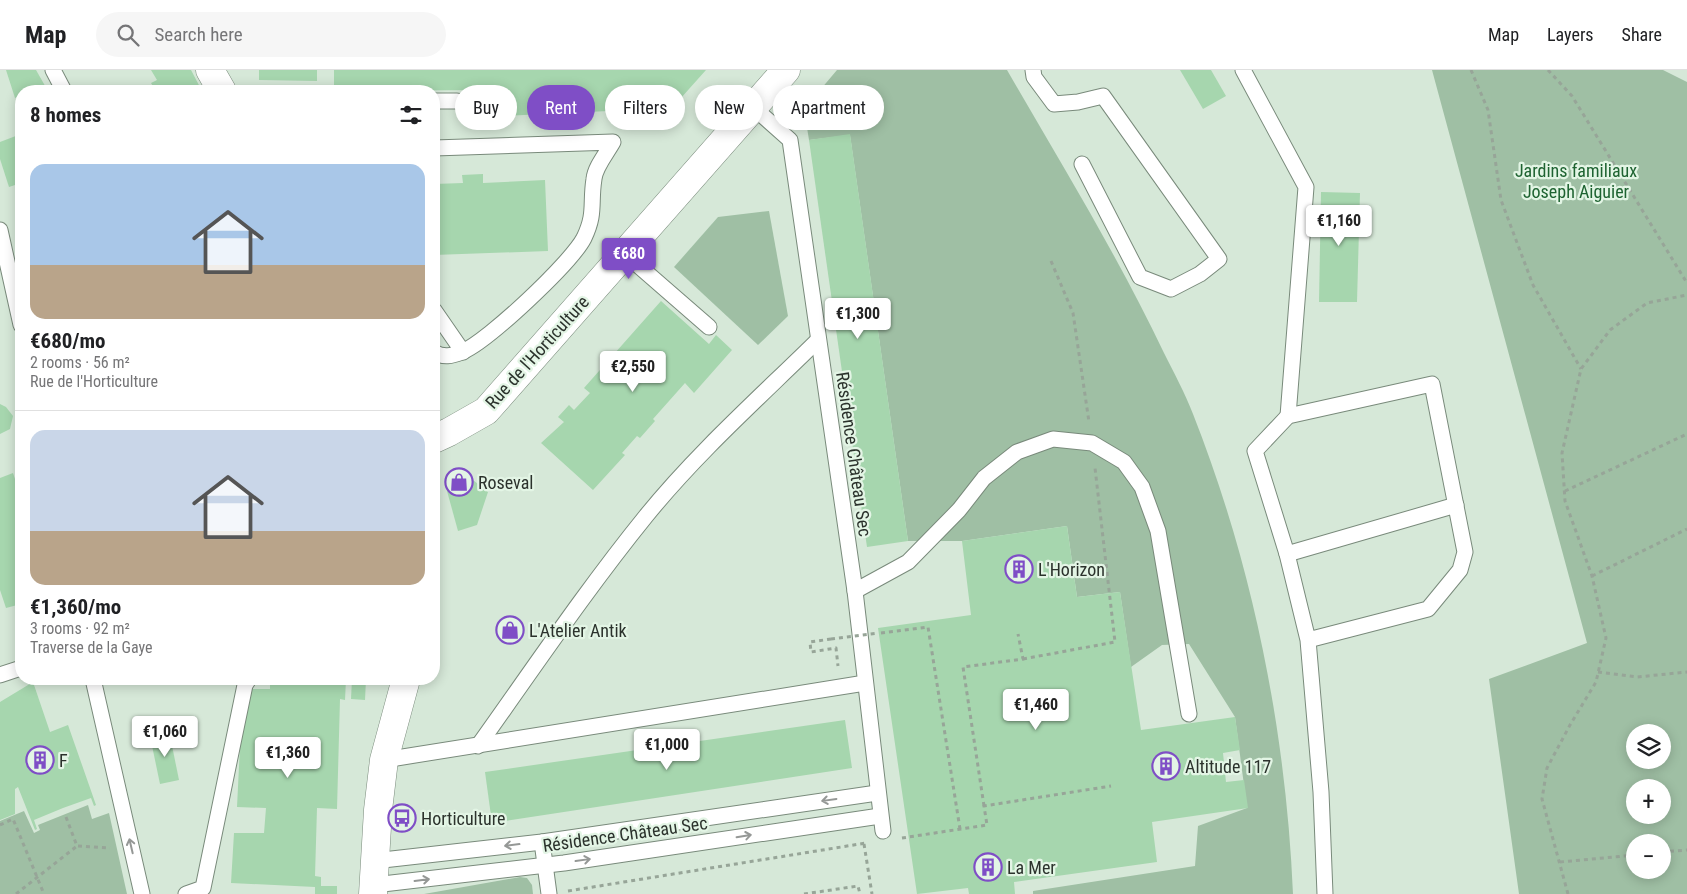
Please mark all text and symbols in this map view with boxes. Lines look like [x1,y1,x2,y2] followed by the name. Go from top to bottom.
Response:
[96,12,446,57] search box
[25,21,66,49] text: Map
[114,21,142,49] icon: search
[154,23,243,46] text: Search here
[1488,24,1519,45] text: Map
[1547,24,1594,45] text: Layers
[1622,24,1662,45] text: Share
[455,85,517,130] chip: Buy
[527,85,595,130] chip: Rent
[605,85,685,130] chip: Filters
[695,85,763,130] chip: New
[773,85,884,130] chip: Apartment
[397,101,425,129] icon: filters
[30,103,101,127] text: 8 homes
[1515,160,1637,202] park label: Jardins familiaux Joseph Aiguier
[183,197,273,287] icon: home
[1298,204,1380,247] pin: €1,160
[1317,211,1361,230] text: €1,160
[599,238,659,280] pin: €680
[613,244,645,263] text: €680
[481,291,593,413] street label: Rue de l'Horticulture
[817,298,899,340] pin: €1,300
[836,304,880,323] text: €1,300
[30,329,105,353] text: €680/mo
[592,350,674,393] pin: €2,550
[30,353,130,372] text: 2 rooms · 56 m²
[611,357,655,376] text: €2,550
[832,370,876,538] street label: Résidence Château Sec
[30,372,158,391] text: Rue de l'Horticulture
[183,462,273,552] icon: home
[444,467,474,497] shop icon: Roseval
[478,472,533,493] place label: Roseval
[1004,554,1034,584] building icon: L'Horizon
[1038,559,1105,580] place label: L'Horizon
[30,595,121,619] text: €1,360/mo
[495,615,525,645] shop icon: L'Atelier Antik
[30,619,130,638] text: 3 rooms · 92 m²
[529,620,627,641] place label: L'Atelier Antik
[30,638,153,657] text: Traverse de la Gaye
[995,688,1077,731] pin: €1,460
[1014,695,1058,714] text: €1,460
[124,716,206,758] pin: €1,060
[143,722,187,741] text: €1,060
[1626,724,1671,879] map controls
[1626,724,1671,769] button: layers
[626,728,708,771] pin: €1,000
[645,735,689,754] text: €1,000
[247,736,329,779] pin: €1,360
[266,743,310,762] text: €1,360
[25,745,55,775] building icon: F
[59,750,68,771] place label: F
[1151,751,1181,781] building icon: Altitude 117
[1185,756,1271,777] place label: Altitude 117
[1626,779,1671,824] button: +
[821,795,837,805] one-way arrow
[387,803,417,833] bus stop icon: Horticulture
[421,808,506,829] place label: Horticulture
[541,812,709,856] street label: Résidence Château Sec
[736,830,752,840] one-way arrow
[1626,834,1671,879] button: −
[126,839,135,855] one-way arrow
[504,840,520,850] one-way arrow
[973,852,1003,882] building icon: La Mer
[575,854,591,864] one-way arrow
[1007,857,1056,878] place label: La Mer
[414,875,430,885] one-way arrow

